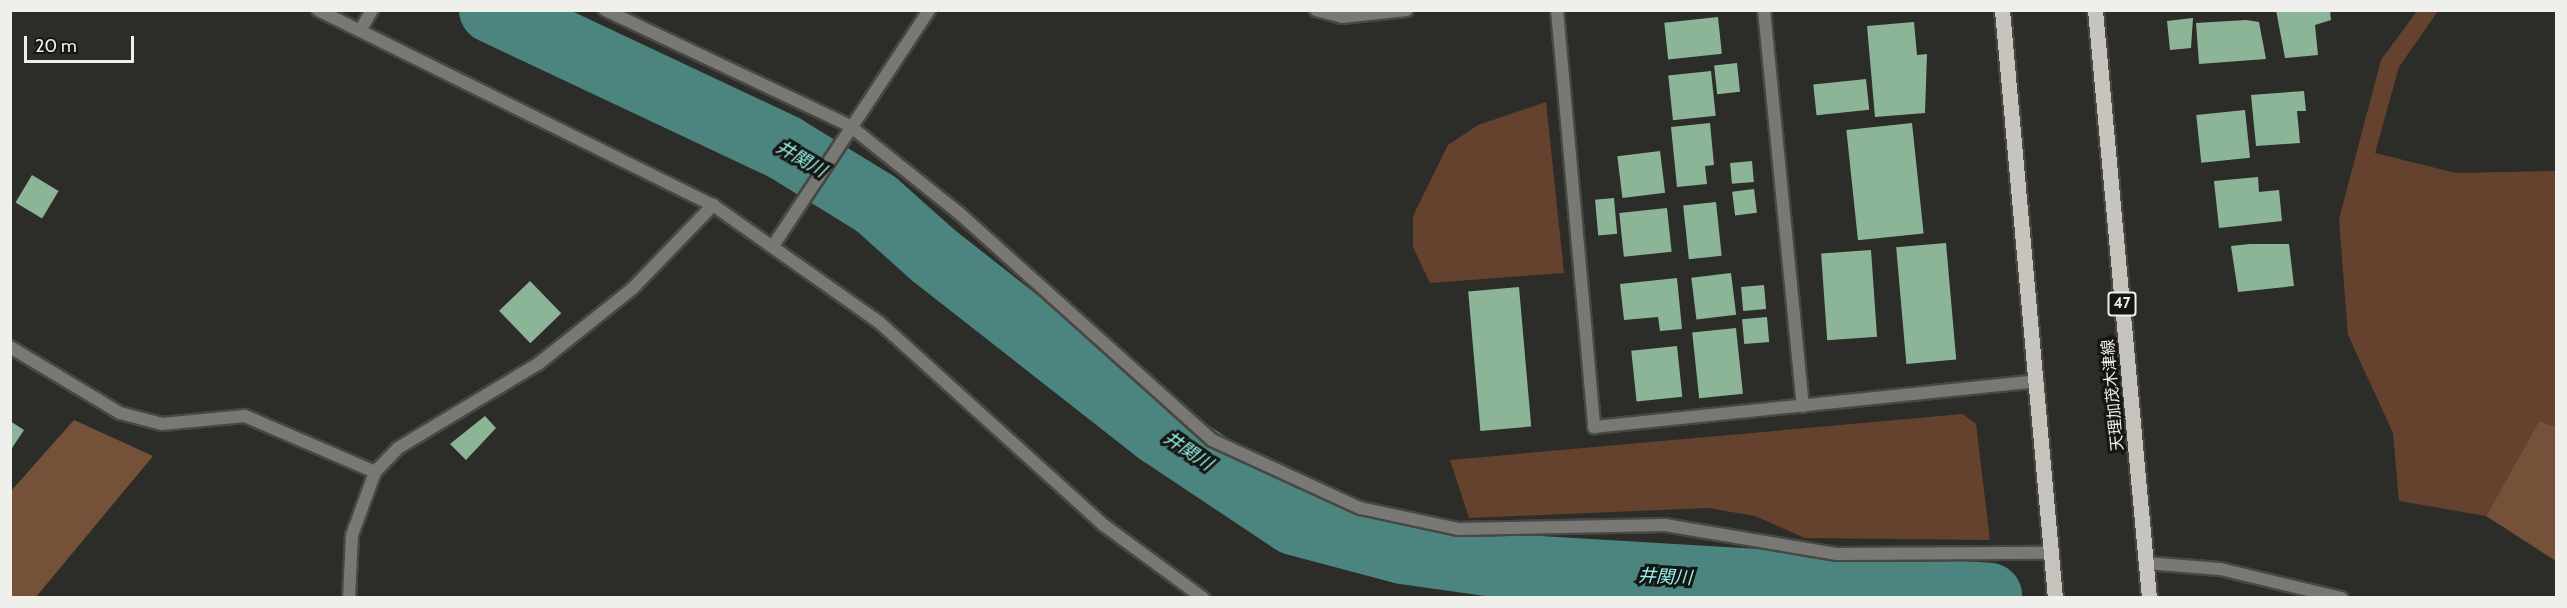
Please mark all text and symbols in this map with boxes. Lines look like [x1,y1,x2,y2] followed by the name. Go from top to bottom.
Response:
[27,24,136,62] scale bar
[35,35,77,57] text: 20 m
[772,136,830,182] water label: 井関川
[2107,292,2137,316] road number: 47
[2099,338,2127,452] street label: 天理加茂木津線
[1160,427,1216,475] water label: 井関川
[1637,565,1693,589] water label: 井関川

